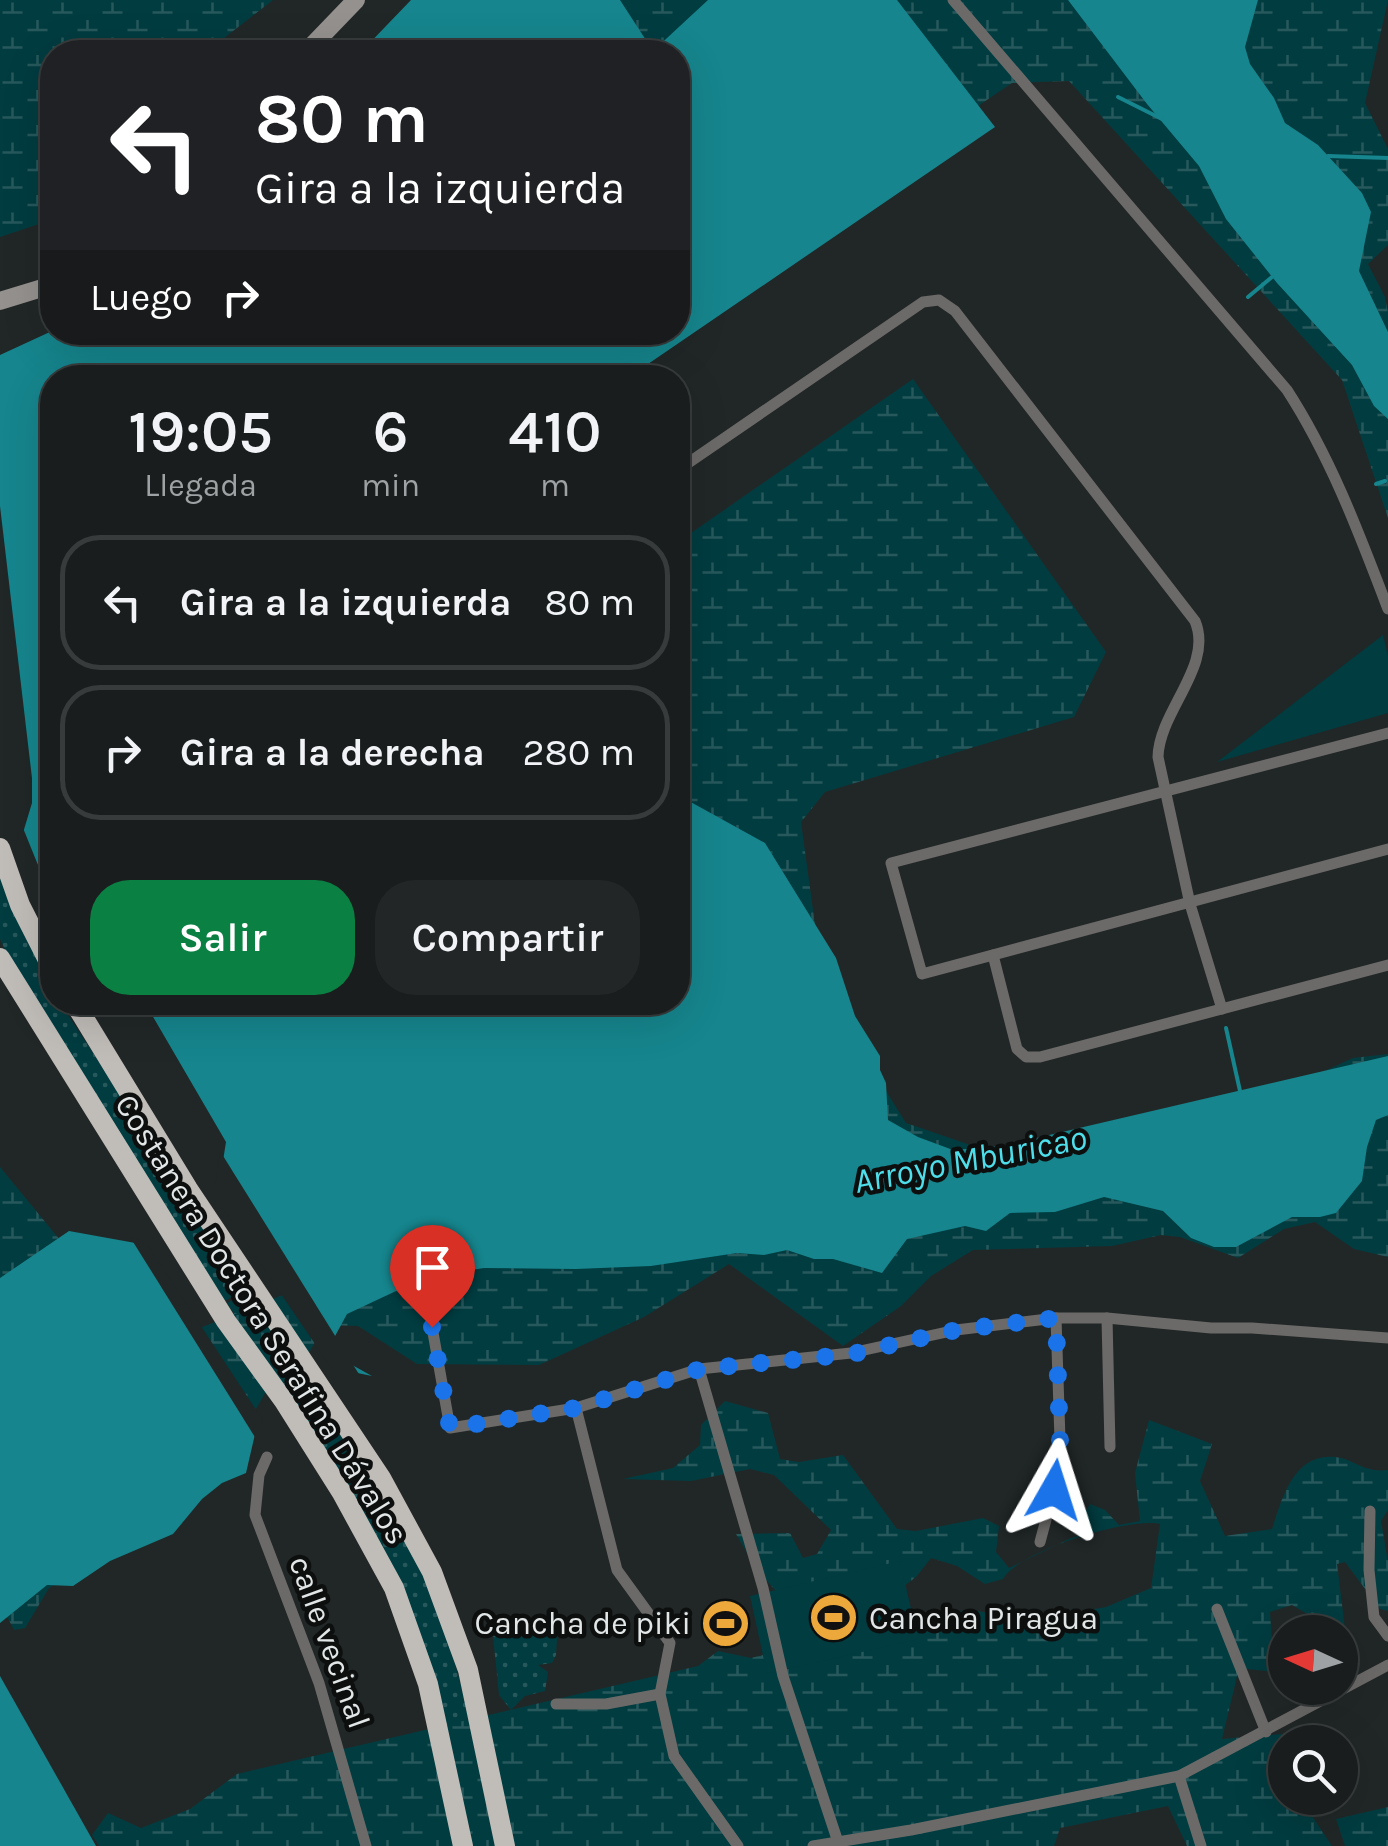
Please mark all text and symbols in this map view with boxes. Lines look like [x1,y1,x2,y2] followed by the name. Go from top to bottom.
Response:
[255,78,429,160] text: 80 m
[90,80,220,210] icon: left
[255,162,625,214] text: Gira a la izquierda
[213,270,268,325] icon: right
[90,275,193,320] text: Luego
[128,397,273,467] text: 19:05
[373,397,409,467] text: 6
[508,397,602,467] text: 410
[144,467,257,504] text: Llegada
[361,467,420,504] text: min
[540,467,570,504] text: m
[95,575,150,630] icon: left
[180,580,512,625] text: Gira a la izquierda
[545,580,635,625] text: 80 m
[95,725,150,780] icon: right
[180,730,485,775] text: Gira a la derecha
[523,730,635,775] text: 280 m
[90,880,355,995] button: Salir
[375,880,640,995] button: Compartir
[107,1088,416,1551] street label: Costanera Doctora Serafina Dávalos
[850,1117,1090,1202] water label: Arroyo Mburicao
[390,1225,475,1328] pin
[405,1240,460,1295] icon: arrive
[1002,1438,1106,1542] position arrow
[281,1551,378,1733] street label: calle vecinal
[808,1592,860,1644] sports icon: Cancha Piragua
[700,1597,752,1649] sports icon: Cancha de piki
[869,1600,1098,1637] place label: Cancha Piragua
[475,1605,691,1642] place label: Cancha de piki
[1268,1615,1358,1705] north arrow
[1268,1615,1358,1815] map controls
[1268,1725,1358,1815] button: search

